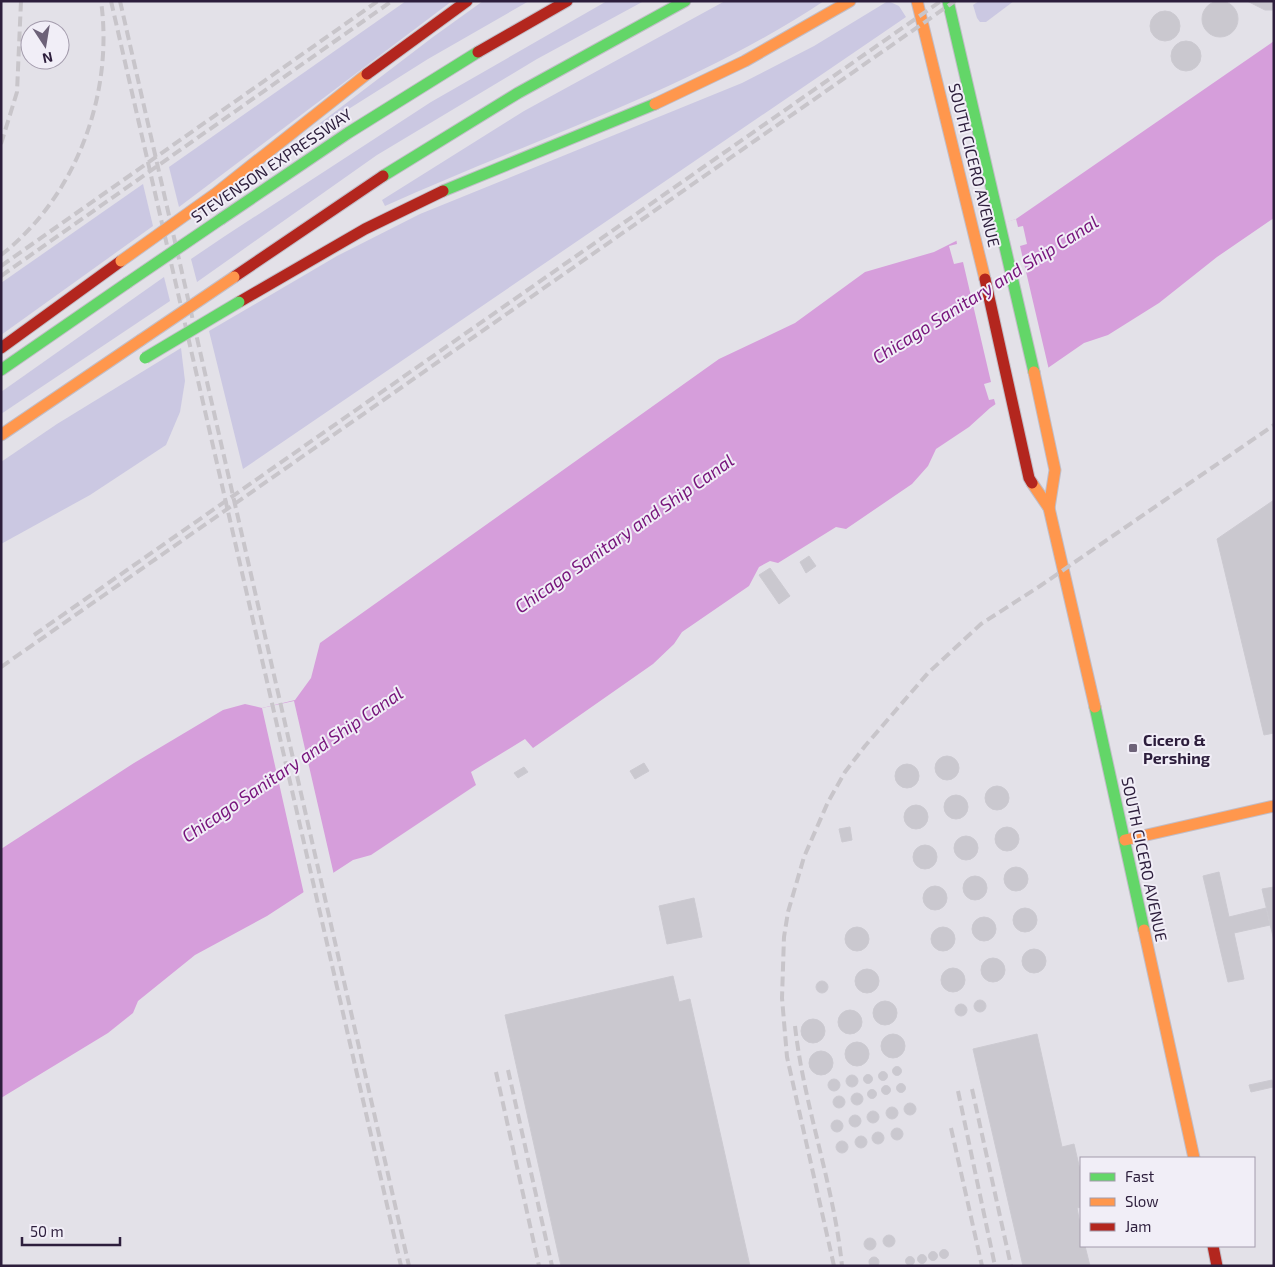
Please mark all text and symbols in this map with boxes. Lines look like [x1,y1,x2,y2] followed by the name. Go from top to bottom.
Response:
[20,20,70,70] north arrow
[41,49,55,68] text: N
[945,81,1005,249] street label: SOUTH CICERO AVENUE
[187,104,355,226] street label: STEVENSON EXPRESSWAY
[868,210,1102,368] water label: Chicago Sanitary and Ship Canal
[510,449,738,617] water label: Chicago Sanitary and Ship Canal
[177,682,407,846] water label: Chicago Sanitary and Ship Canal
[1143,730,1211,767] place label: Cicero & Pershing
[1127,742,1139,754] marker: Cicero & Pershing
[1118,775,1172,943] street label: SOUTH CICERO AVENUE
[1080,1157,1255,1247] legend
[1125,1167,1155,1185] text: Fast
[1125,1192,1159,1210] text: Slow
[22,1214,120,1246] scale bar
[1125,1217,1151,1235] text: Jam
[30,1222,64,1240] text: 50 m

